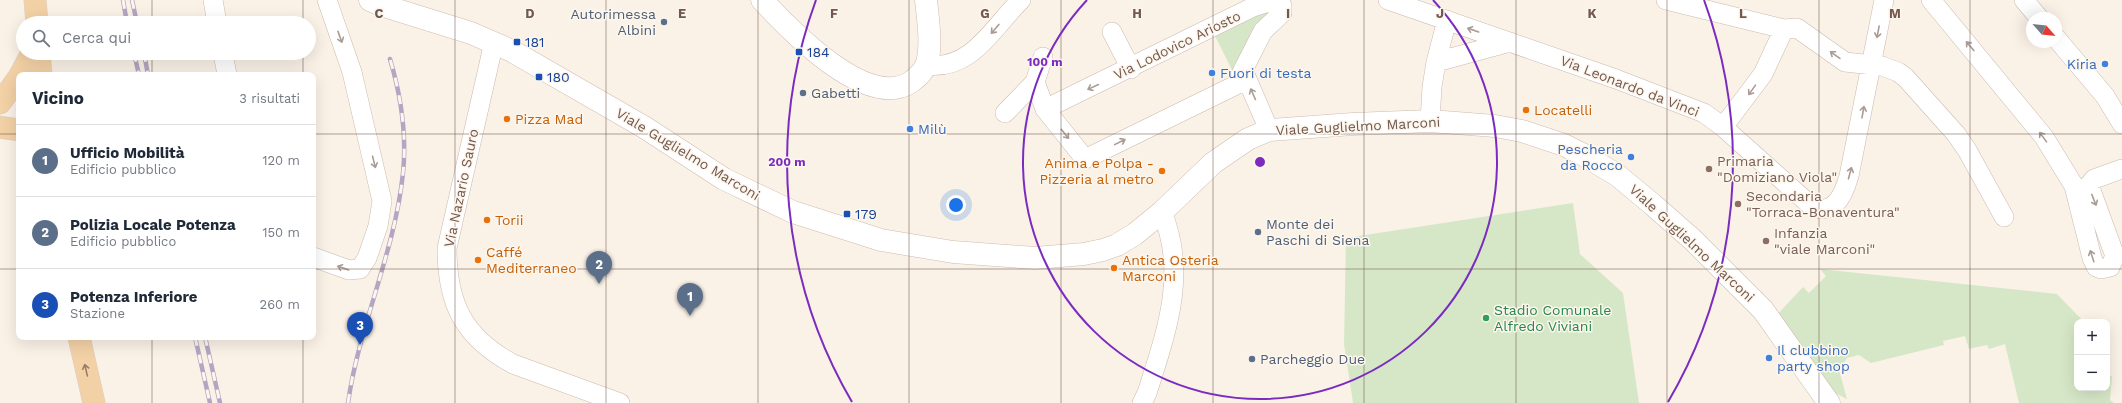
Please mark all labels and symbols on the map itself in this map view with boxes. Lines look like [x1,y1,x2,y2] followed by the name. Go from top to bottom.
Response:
[375,6,384,21] text: C
[525,6,535,21] text: D
[570,6,656,38] place label: Autorimessa Albini
[678,6,686,21] text: E
[830,6,838,21] text: F
[980,6,990,21] text: G
[1132,6,1142,21] text: H
[1286,6,1290,21] text: I
[1436,6,1444,21] text: J
[1587,6,1597,21] text: K
[1739,6,1747,21] text: L
[1889,6,1901,21] text: M
[1111,7,1243,83] street label: Via Lodovico Ariosto
[2026,12,2062,48] north arrow
[659,17,669,27] marker: Autorimessa Albini
[990,24,999,35] one-way arrow
[1468,25,1480,33] one-way arrow
[1873,26,1881,39] one-way arrow
[336,30,344,42] one-way arrow
[525,34,545,50] place label: 181
[512,37,522,47] marker: 181
[1965,41,1974,52] one-way arrow
[807,44,830,60] place label: 184
[794,47,804,57] marker: 184
[1830,51,1841,59] one-way arrow
[1558,52,1702,120] street label: Via Leonardo da Vinci
[1027,55,1063,69] text: 100 m
[2067,56,2097,72] place label: Kiria
[2100,59,2110,69] marker: Kiria
[1220,65,1311,81] place label: Fuori di testa
[1207,68,1217,78] marker: Fuori di testa
[547,69,570,85] place label: 180
[534,72,544,82] marker: 180
[1087,84,1099,91] one-way arrow
[811,85,860,101] place label: Gabetti
[1748,85,1756,96] one-way arrow
[798,88,808,98] marker: Gabetti
[1249,89,1256,101] one-way arrow
[1534,102,1592,118] place label: Locatelli
[613,105,763,203] street label: Viale Guglielmo Marconi
[1521,105,1531,115] marker: Locatelli
[1859,106,1867,119] one-way arrow
[515,111,583,127] place label: Pizza Mad
[502,114,512,124] marker: Pizza Mad
[1275,114,1441,138] street label: Viale Guglielmo Marconi
[918,121,947,137] place label: Milù
[905,124,915,134] marker: Milù
[441,127,481,249] street label: Via Nazario Sauro
[1060,129,1069,140] one-way arrow
[2039,132,2047,143] one-way arrow
[1113,138,1125,145] one-way arrow
[1557,141,1623,173] place label: Pescheria da Rocco
[1626,152,1636,162] marker: Pescheria da Rocco
[1717,153,1837,185] place label: Primaria "Domiziano Viola"
[371,155,379,168] one-way arrow
[768,155,806,169] text: 200 m
[1040,155,1154,187] place label: Anima e Polpa - Pizzeria al metro
[1253,155,1267,169] centre of rings
[1704,164,1714,174] marker: Primaria "Domiziano Viola"
[1157,166,1167,176] marker: Anima e Polpa - Pizzeria al metro
[1847,167,1854,180] one-way arrow
[1626,181,1758,305] street label: Viale Guglielmo Marconi
[1746,188,1900,220] place label: Secondaria "Torraca-Bonaventura"
[2091,193,2099,205] one-way arrow
[946,195,966,215] your location
[1733,199,1743,209] marker: Secondaria "Torraca-Bonaventura"
[855,206,877,222] place label: 179
[842,209,852,219] marker: 179
[495,212,523,228] place label: Torii
[482,215,492,225] marker: Torii
[1266,216,1369,248] place label: Monte dei Paschi di Siena
[1774,225,1875,257] place label: Infanzia "viale Marconi"
[1253,227,1263,237] marker: Monte dei Paschi di Siena
[1761,236,1771,246] marker: Infanzia "viale Marconi"
[486,244,577,276] place label: Caffé Mediterraneo
[2087,250,2095,262] one-way arrow
[586,251,612,284] pin: 2
[1122,252,1219,284] place label: Antica Osteria Marconi
[473,255,483,265] marker: Caffé Mediterraneo
[338,263,350,271] one-way arrow
[1109,263,1119,273] marker: Antica Osteria Marconi
[677,283,703,316] pin: 1
[1494,302,1611,334] place label: Stadio Comunale Alfredo Viviani
[347,312,373,345] pin: 3
[1481,313,1491,323] marker: Stadio Comunale Alfredo Viviani
[1777,342,1850,374] place label: Il clubbino party shop
[1260,351,1365,367] place label: Parcheggio Due
[1764,353,1774,363] marker: Il clubbino party shop
[1247,354,1257,364] marker: Parcheggio Due
[82,364,90,377] one-way arrow

